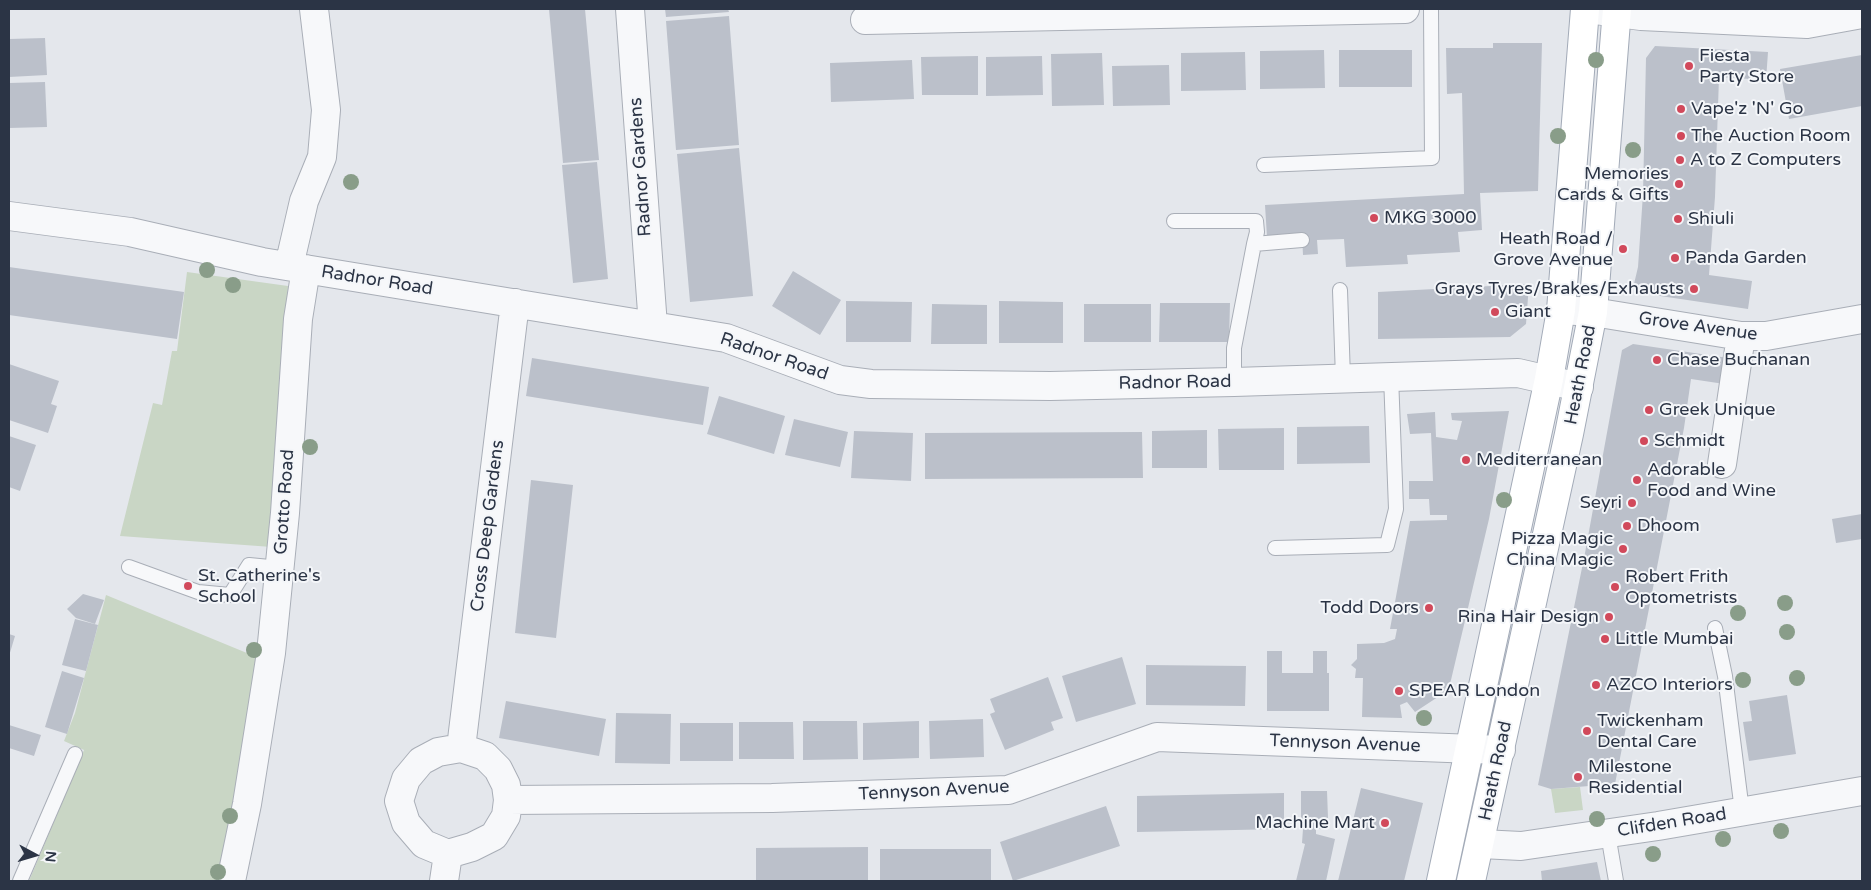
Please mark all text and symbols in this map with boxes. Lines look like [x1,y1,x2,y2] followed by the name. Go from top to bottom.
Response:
[1699,45,1794,88] place label: Fiesta Party Store
[1683,60,1695,72] marker: Fiesta Party Store
[625,97,657,237] street label: Radnor Gardens
[1691,98,1803,120] place label: Vape'z 'N' Go
[1675,103,1687,115] marker: Vape'z 'N' Go
[1691,125,1851,147] place label: The Auction Room
[1675,130,1687,142] marker: The Auction Room
[1690,149,1841,171] place label: A to Z Computers
[1674,154,1686,166] marker: A to Z Computers
[1557,163,1669,205] place label: Memories Cards & Gifts
[1673,178,1685,190] marker: Memories Cards & Gifts
[1384,207,1476,229] place label: MKG 3000
[1688,208,1734,230] place label: Shiuli
[1368,212,1380,224] marker: MKG 3000
[1672,213,1684,225] marker: Shiuli
[1493,228,1613,270] place label: Heath Road / Grove Avenue
[1617,243,1629,255] marker: Heath Road / Grove Avenue
[1685,247,1807,269] place label: Panda Garden
[1669,252,1681,264] marker: Panda Garden
[320,261,434,301] street label: Radnor Road
[1435,278,1684,300] place label: Grays Tyres/Brakes/Exhausts
[1688,283,1700,295] marker: Grays Tyres/Brakes/Exhausts
[1505,301,1551,323] place label: Giant
[1489,306,1501,318] marker: Giant
[1637,308,1759,346] street label: Grove Avenue
[1561,323,1601,427] street label: Heath Road
[717,328,831,386] street label: Radnor Road
[1667,349,1810,371] place label: Chase Buchanan
[1651,354,1663,366] marker: Chase Buchanan
[1118,371,1232,395] street label: Radnor Road
[1659,399,1775,421] place label: Greek Unique
[1643,404,1655,416] marker: Greek Unique
[1654,430,1725,452] place label: Schmidt
[1638,435,1650,447] marker: Schmidt
[467,439,509,613] street label: Cross Deep Gardens
[271,449,299,555] street label: Grotto Road
[1476,449,1602,471] place label: Mediterranean
[1460,454,1472,466] marker: Mediterranean
[1647,459,1776,502] place label: Adorable Food and Wine
[1631,474,1643,486] marker: Adorable Food and Wine
[1580,492,1622,514] place label: Seyri
[1626,497,1638,509] marker: Seyri
[1637,515,1700,537] place label: Dhoom
[1621,520,1633,532] marker: Dhoom
[1506,528,1613,570] place label: Pizza Magic China Magic
[1617,543,1629,555] marker: Pizza Magic China Magic
[198,565,321,608] place label: St. Catherine's School
[1625,566,1737,608] place label: Robert Frith Optometrists
[182,580,194,592] marker: St. Catherine's School
[1609,581,1621,593] marker: Robert Frith Optometrists
[1320,597,1419,619] place label: Todd Doors
[1423,602,1435,614] marker: Todd Doors
[1457,606,1599,628] place label: Rina Hair Design
[1603,611,1615,623] marker: Rina Hair Design
[1615,628,1734,650] place label: Little Mumbai
[1599,633,1611,645] marker: Little Mumbai
[1606,674,1733,696] place label: AZCO Interiors
[1590,679,1602,691] marker: AZCO Interiors
[1409,680,1540,702] place label: SPEAR London
[1393,685,1405,697] marker: SPEAR London
[1597,710,1703,752] place label: Twickenham Dental Care
[1475,719,1517,823] street label: Heath Road
[1581,725,1593,737] marker: Twickenham Dental Care
[1269,731,1421,757] street label: Tennyson Avenue
[1588,756,1682,799] place label: Milestone Residential
[1572,771,1584,783] marker: Milestone Residential
[858,776,1010,806] street label: Tennyson Avenue
[1616,804,1728,842] street label: Clifden Road
[1255,812,1375,834] place label: Machine Mart
[1379,817,1391,829] marker: Machine Mart
[10,830,60,880] north arrow
[41,850,59,863] text: N

